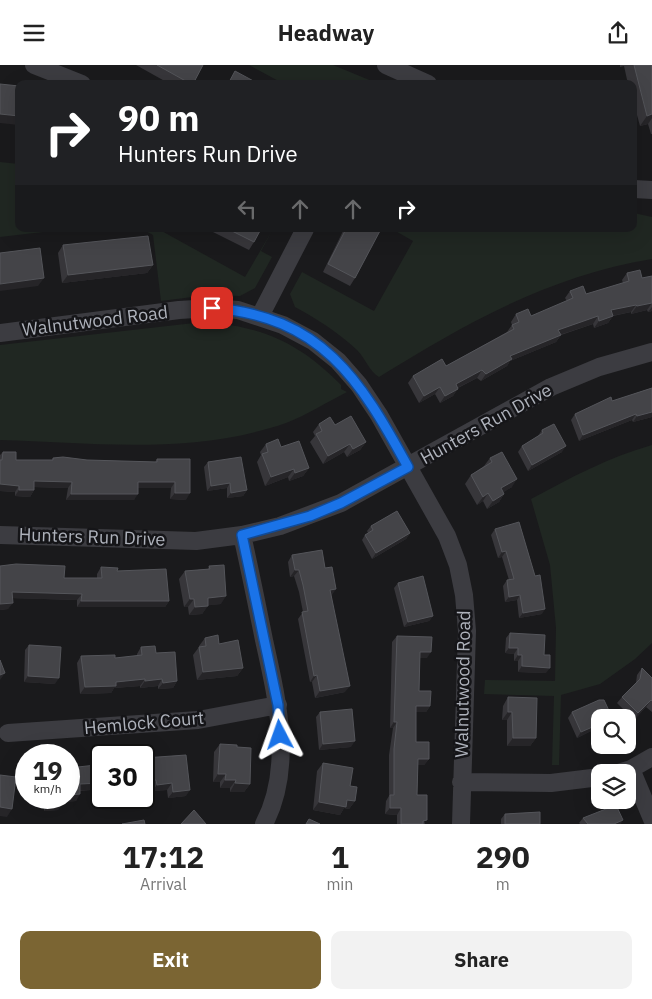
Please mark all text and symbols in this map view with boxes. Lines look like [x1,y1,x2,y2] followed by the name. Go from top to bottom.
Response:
[278,18,374,47] text: Headway
[20,19,48,47] icon: menu
[604,19,632,47] icon: share
[118,95,200,141] text: 90 m
[35,100,100,165] icon: right
[118,139,298,168] text: Hunters Run Drive
[233,195,261,223] icon: left
[286,195,314,223] icon: ahead
[339,195,367,223] icon: ahead
[392,195,420,223] icon: right
[191,287,233,329] pin
[198,294,226,322] icon: arrive
[21,300,169,341] street label: Walnutwood Road
[416,378,556,469] street label: Hunters Run Drive
[18,522,166,551] street label: Hunters Run Drive
[450,610,475,758] street label: Walnutwood Road
[83,706,205,739] street label: Hemlock Court
[253,708,305,760] position arrow
[591,709,636,809] map controls
[591,709,636,754] button: search
[90,744,155,809] speed limit sign: 30
[32,754,63,787] text: 19
[591,764,636,809] button: layers
[33,781,62,796] text: km/h
[122,837,204,876] text: 17:12
[331,837,349,876] text: 1
[476,837,530,876] text: 290
[140,874,187,894] text: Arrival
[326,874,353,894] text: min
[496,874,510,894] text: m
[20,931,321,989] button: Exit
[331,931,632,989] button: Share

